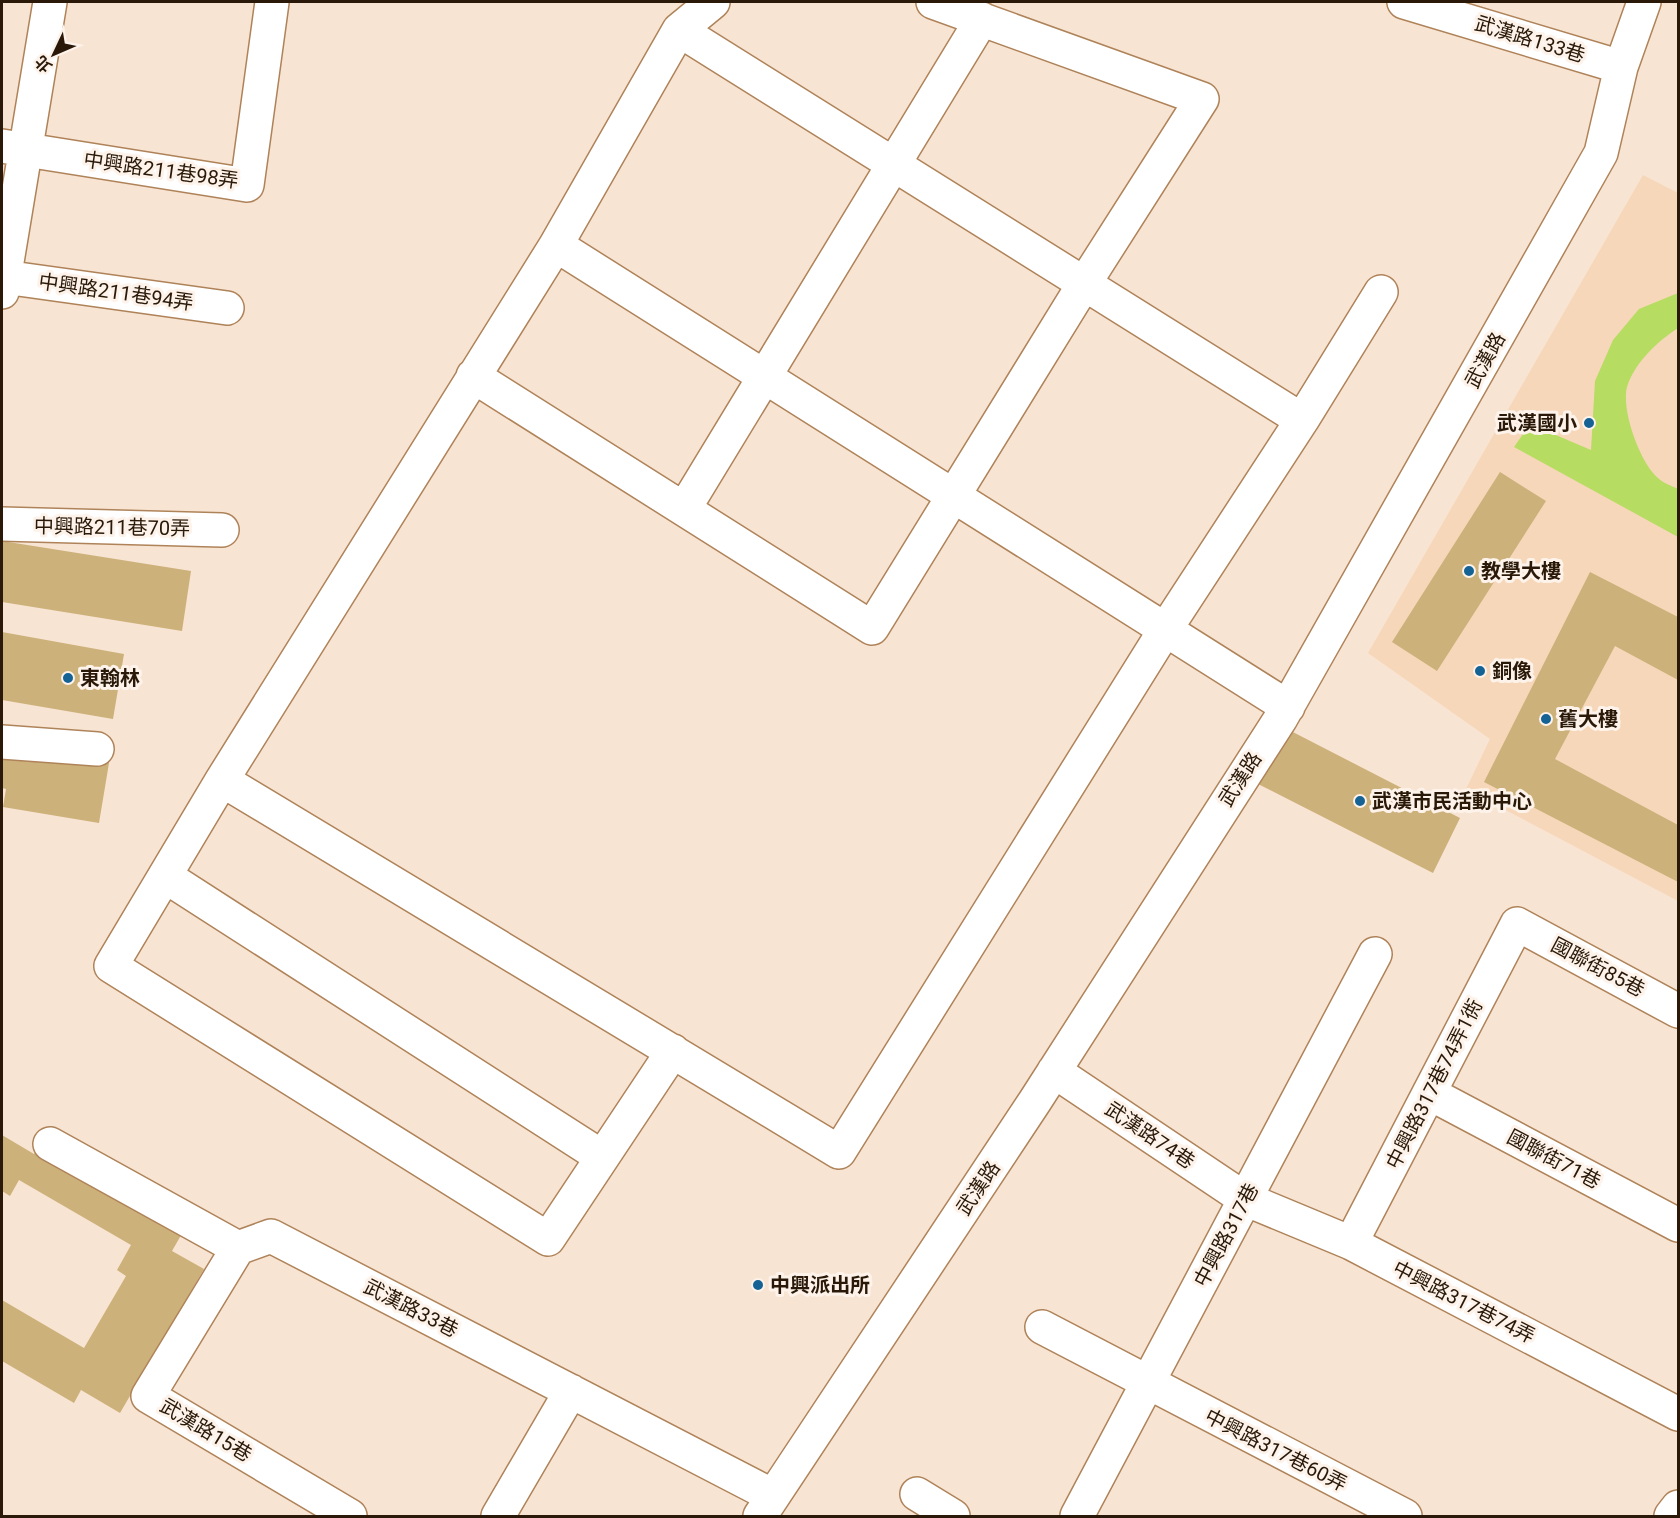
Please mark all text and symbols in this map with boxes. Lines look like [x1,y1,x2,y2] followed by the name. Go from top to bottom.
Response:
[1472,11,1588,67] street label: 武漢路133巷
[24,24,84,84] north arrow
[31,52,56,76] text: 北
[82,147,240,193] street label: 中興路211巷98弄
[37,269,195,315] street label: 中興路211巷94弄
[1460,328,1510,392] street label: 武漢路
[1497,411,1577,435] place label: 武漢國小
[1582,416,1596,430] marker: 武漢國小
[34,514,190,540] street label: 中興路211巷70弄
[1481,559,1561,583] place label: 教學大樓
[1462,564,1476,578] marker: 教學大樓
[1492,659,1532,683] place label: 銅像
[1473,664,1487,678] marker: 銅像
[80,666,140,690] place label: 東翰林
[61,671,75,685] marker: 東翰林
[1558,707,1618,731] place label: 舊大樓
[1539,712,1553,726] marker: 舊大樓
[1214,747,1266,811] street label: 武漢路
[1372,789,1532,813] place label: 武漢市民活動中心
[1353,794,1367,808] marker: 武漢市民活動中心
[1547,932,1649,1002] street label: 國聯街85巷
[1381,995,1487,1173] street label: 中興路317巷74弄1衖
[1101,1096,1199,1174] street label: 武漢路74巷
[1503,1124,1605,1194] street label: 國聯街71巷
[951,1156,1005,1220] street label: 武漢路
[1189,1179,1263,1291] street label: 中興路317巷
[1389,1256,1539,1348] street label: 中興路317巷74弄
[770,1273,870,1297] place label: 中興派出所
[360,1274,462,1342] street label: 武漢路33巷
[751,1278,765,1292] marker: 中興派出所
[156,1393,256,1467] street label: 武漢路15巷
[1201,1404,1351,1496] street label: 中興路317巷60弄

